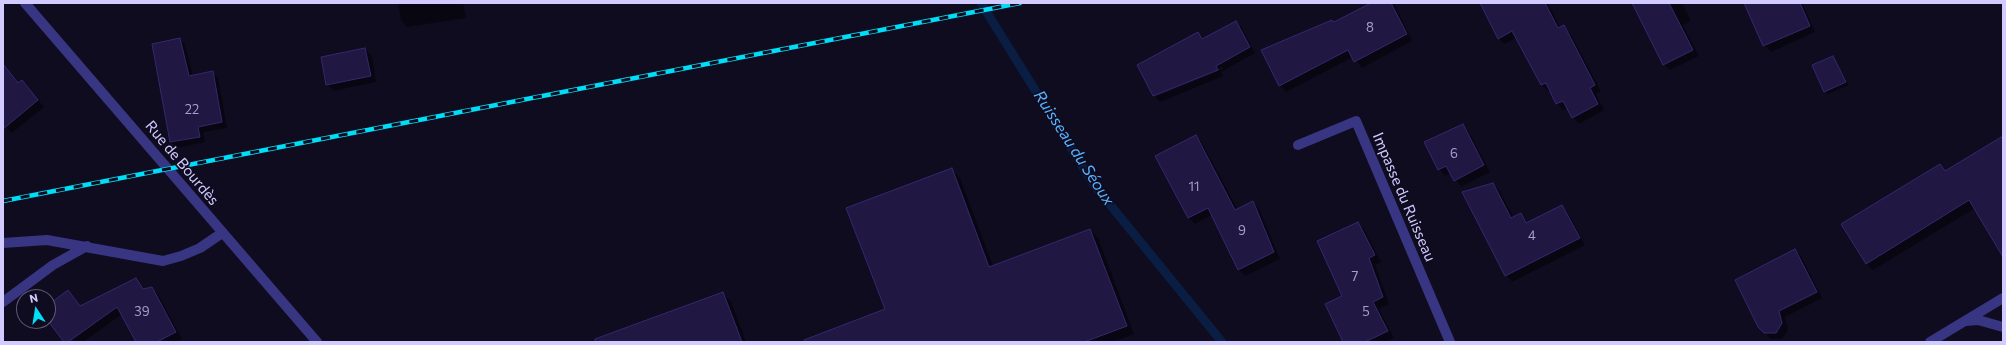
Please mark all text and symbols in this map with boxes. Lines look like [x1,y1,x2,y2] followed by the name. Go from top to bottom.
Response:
[1366,20,1374,36] house number: 8
[1030,87,1118,209] water label: Ruisseau du Séoux
[185,102,199,118] house number: 22
[141,117,223,209] street label: Rue de Bourdès
[1369,130,1439,264] street label: Impasse du Ruisseau
[1450,146,1458,162] house number: 6
[1188,179,1200,195] house number: 11
[1238,223,1246,239] house number: 9
[1528,228,1536,244] house number: 4
[1352,269,1358,285] house number: 7
[16,289,56,329] north arrow
[28,291,39,305] text: N
[134,304,150,320] house number: 39
[1362,304,1370,320] house number: 5

